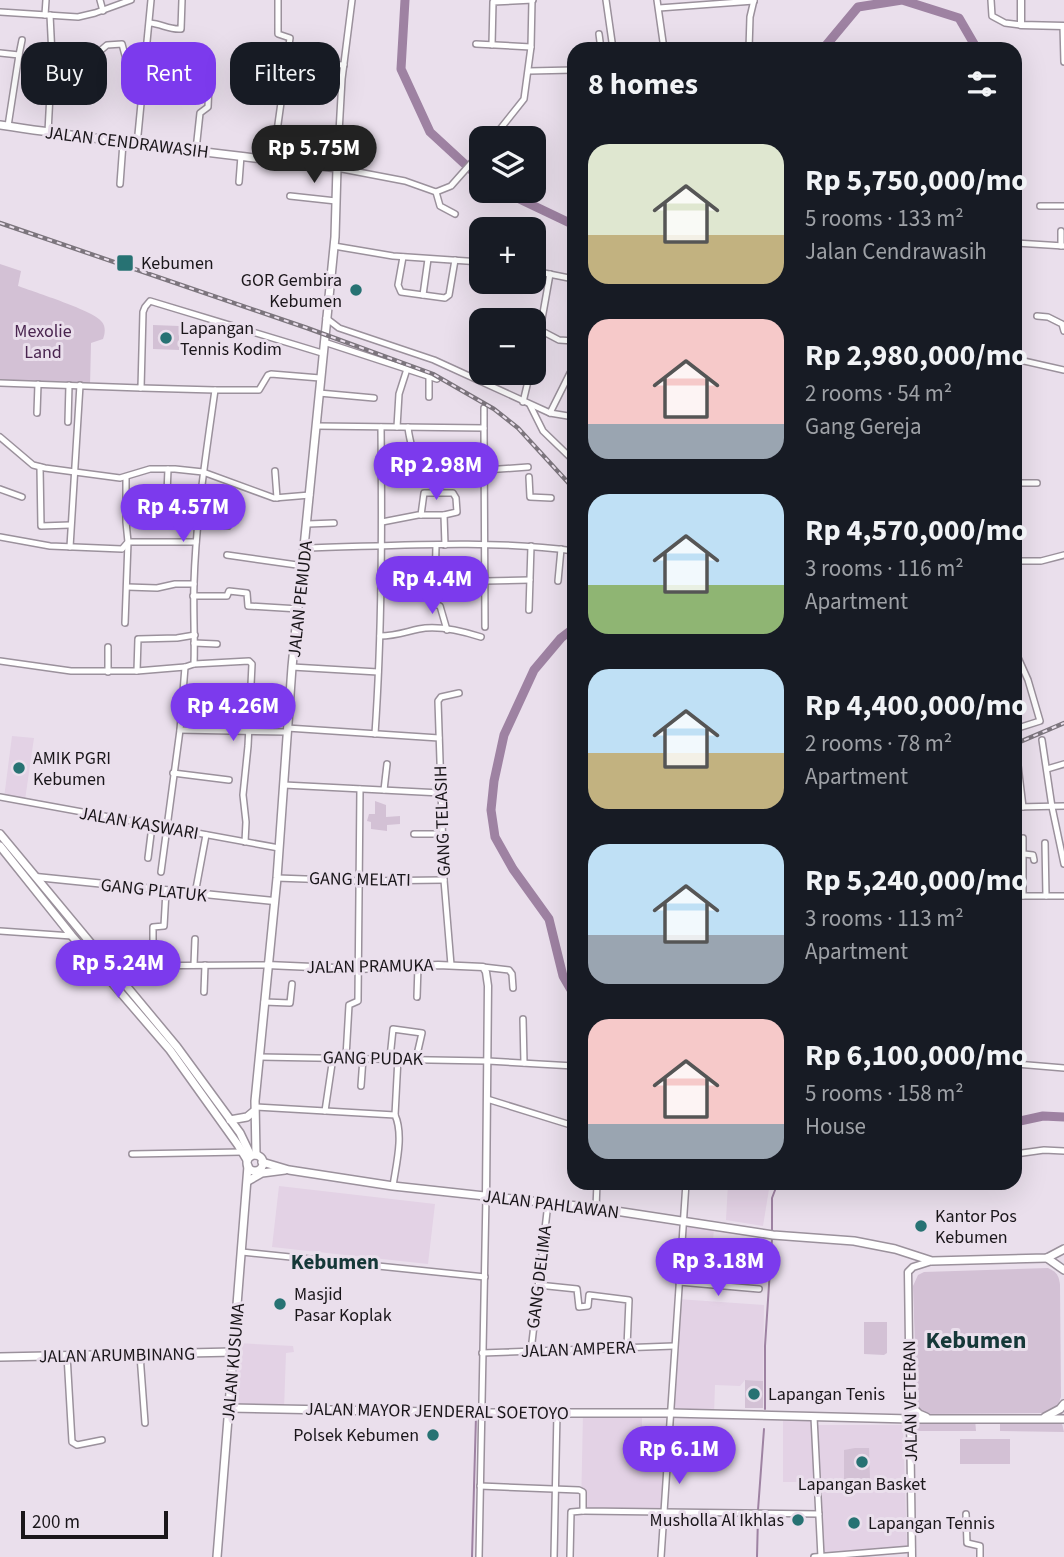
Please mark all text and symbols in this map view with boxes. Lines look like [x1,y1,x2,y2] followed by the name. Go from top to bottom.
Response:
[21,42,107,105] chip: Buy
[121,42,216,105] chip: Rent
[230,42,340,105] chip: Filters
[588,63,698,106] text: 8 homes
[963,65,1001,103] icon: filters
[44,120,210,165] street label: JALAN CENDRAWASIH
[242,125,386,185] pin: Rp 5.75M
[469,126,546,385] map controls
[469,126,546,203] button: layers
[268,131,360,164] text: Rp 5.75M
[805,159,1028,202] text: Rp 5,750,000/mo
[644,172,728,256] icon: home
[805,202,964,235] text: 5 rooms · 133 m²
[469,217,546,294] button: +
[805,235,987,268] text: Jalan Cendrawasih
[141,251,214,276] place label: Kebumen
[115,253,135,273] marker: Kebumen
[241,268,342,314] place label: GOR Gembira Kebumen
[348,282,364,298] marker: GOR Gembira Kebumen
[469,308,546,385] button: −
[180,316,282,362] place label: Lapangan Tennis Kodim
[14,319,72,365] park label: Mexolie Land
[158,330,174,346] marker: Lapangan Tennis Kodim
[805,334,1028,377] text: Rp 2,980,000/mo
[644,347,728,431] icon: home
[805,377,952,410] text: 2 rooms · 54 m²
[805,410,922,443] text: Gang Gereja
[364,442,508,502] pin: Rp 2.98M
[390,448,482,481] text: Rp 2.98M
[111,484,255,544] pin: Rp 4.57M
[137,490,229,523] text: Rp 4.57M
[805,509,1028,552] text: Rp 4,570,000/mo
[644,522,728,606] icon: home
[282,539,319,659] street label: JALAN PEMUDA
[805,552,964,585] text: 3 rooms · 116 m²
[367,556,497,616] pin: Rp 4.4M
[392,562,472,595] text: Rp 4.4M
[805,585,908,618] text: Apartment
[161,684,305,743] pin: Rp 4.26M
[805,684,1028,727] text: Rp 4,400,000/mo
[187,689,279,722] text: Rp 4.26M
[644,697,728,781] icon: home
[805,727,952,760] text: 2 rooms · 78 m²
[33,746,111,792] place label: AMIK PGRI Kebumen
[11,760,27,776] marker: AMIK PGRI Kebumen
[805,760,908,793] text: Apartment
[428,765,457,877] street label: GANG TELASIH
[77,801,201,846] street label: JALAN KASWARI
[805,859,1028,902] text: Rp 5,240,000/mo
[309,866,411,893] street label: GANG MELATI
[100,872,209,909] street label: GANG PLATUK
[644,872,728,956] icon: home
[805,902,964,935] text: 3 rooms · 113 m²
[805,935,908,968] text: Apartment
[46,940,190,1000] pin: Rp 5.24M
[72,946,164,979] text: Rp 5.24M
[306,953,434,980] street label: JALAN PRAMUKA
[805,1034,1028,1077] text: Rp 6,100,000/mo
[323,1045,424,1072] street label: GANG PUDAK
[644,1047,728,1131] icon: home
[805,1077,964,1110] text: 5 rooms · 158 m²
[805,1110,866,1143] text: House
[481,1184,621,1225] street label: JALAN PAHLAWAN
[935,1204,1017,1250] place label: Kantor Pos Kebumen
[913,1218,929,1234] marker: Kantor Pos Kebumen
[521,1224,558,1330] street label: GANG DELIMA
[646,1238,790,1298] pin: Rp 3.18M
[672,1244,764,1277] text: Rp 3.18M
[291,1247,379,1277] district label: Kebumen
[294,1282,392,1328] place label: Masjid Pasar Koplak
[272,1296,288,1312] marker: Masjid Pasar Koplak
[216,1302,251,1422] street label: JALAN KUSUMA
[926,1323,1026,1358] district label: Kebumen
[520,1335,636,1364] street label: JALAN AMPERA
[897,1340,924,1462] street label: JALAN VETERAN
[39,1342,195,1369] street label: JALAN ARUMBINANG
[768,1382,885,1407] place label: Lapangan Tenis
[746,1386,762,1402] marker: Lapangan Tenis
[305,1397,569,1426] street label: JALAN MAYOR JENDERAL SOETOYO
[293,1423,419,1448] place label: Polsek Kebumen
[614,1426,744,1486] pin: Rp 6.1M
[425,1427,441,1443] marker: Polsek Kebumen
[639,1432,719,1465] text: Rp 6.1M
[854,1454,870,1470] marker: Lapangan Basket
[798,1472,926,1497] place label: Lapangan Basket
[21,1508,168,1540] scale bar
[650,1508,784,1533] place label: Musholla Al Ikhlas
[32,1509,80,1536] text: 200 m
[868,1511,995,1536] place label: Lapangan Tennis
[790,1512,806,1528] marker: Musholla Al Ikhlas
[846,1515,862,1531] marker: Lapangan Tennis

